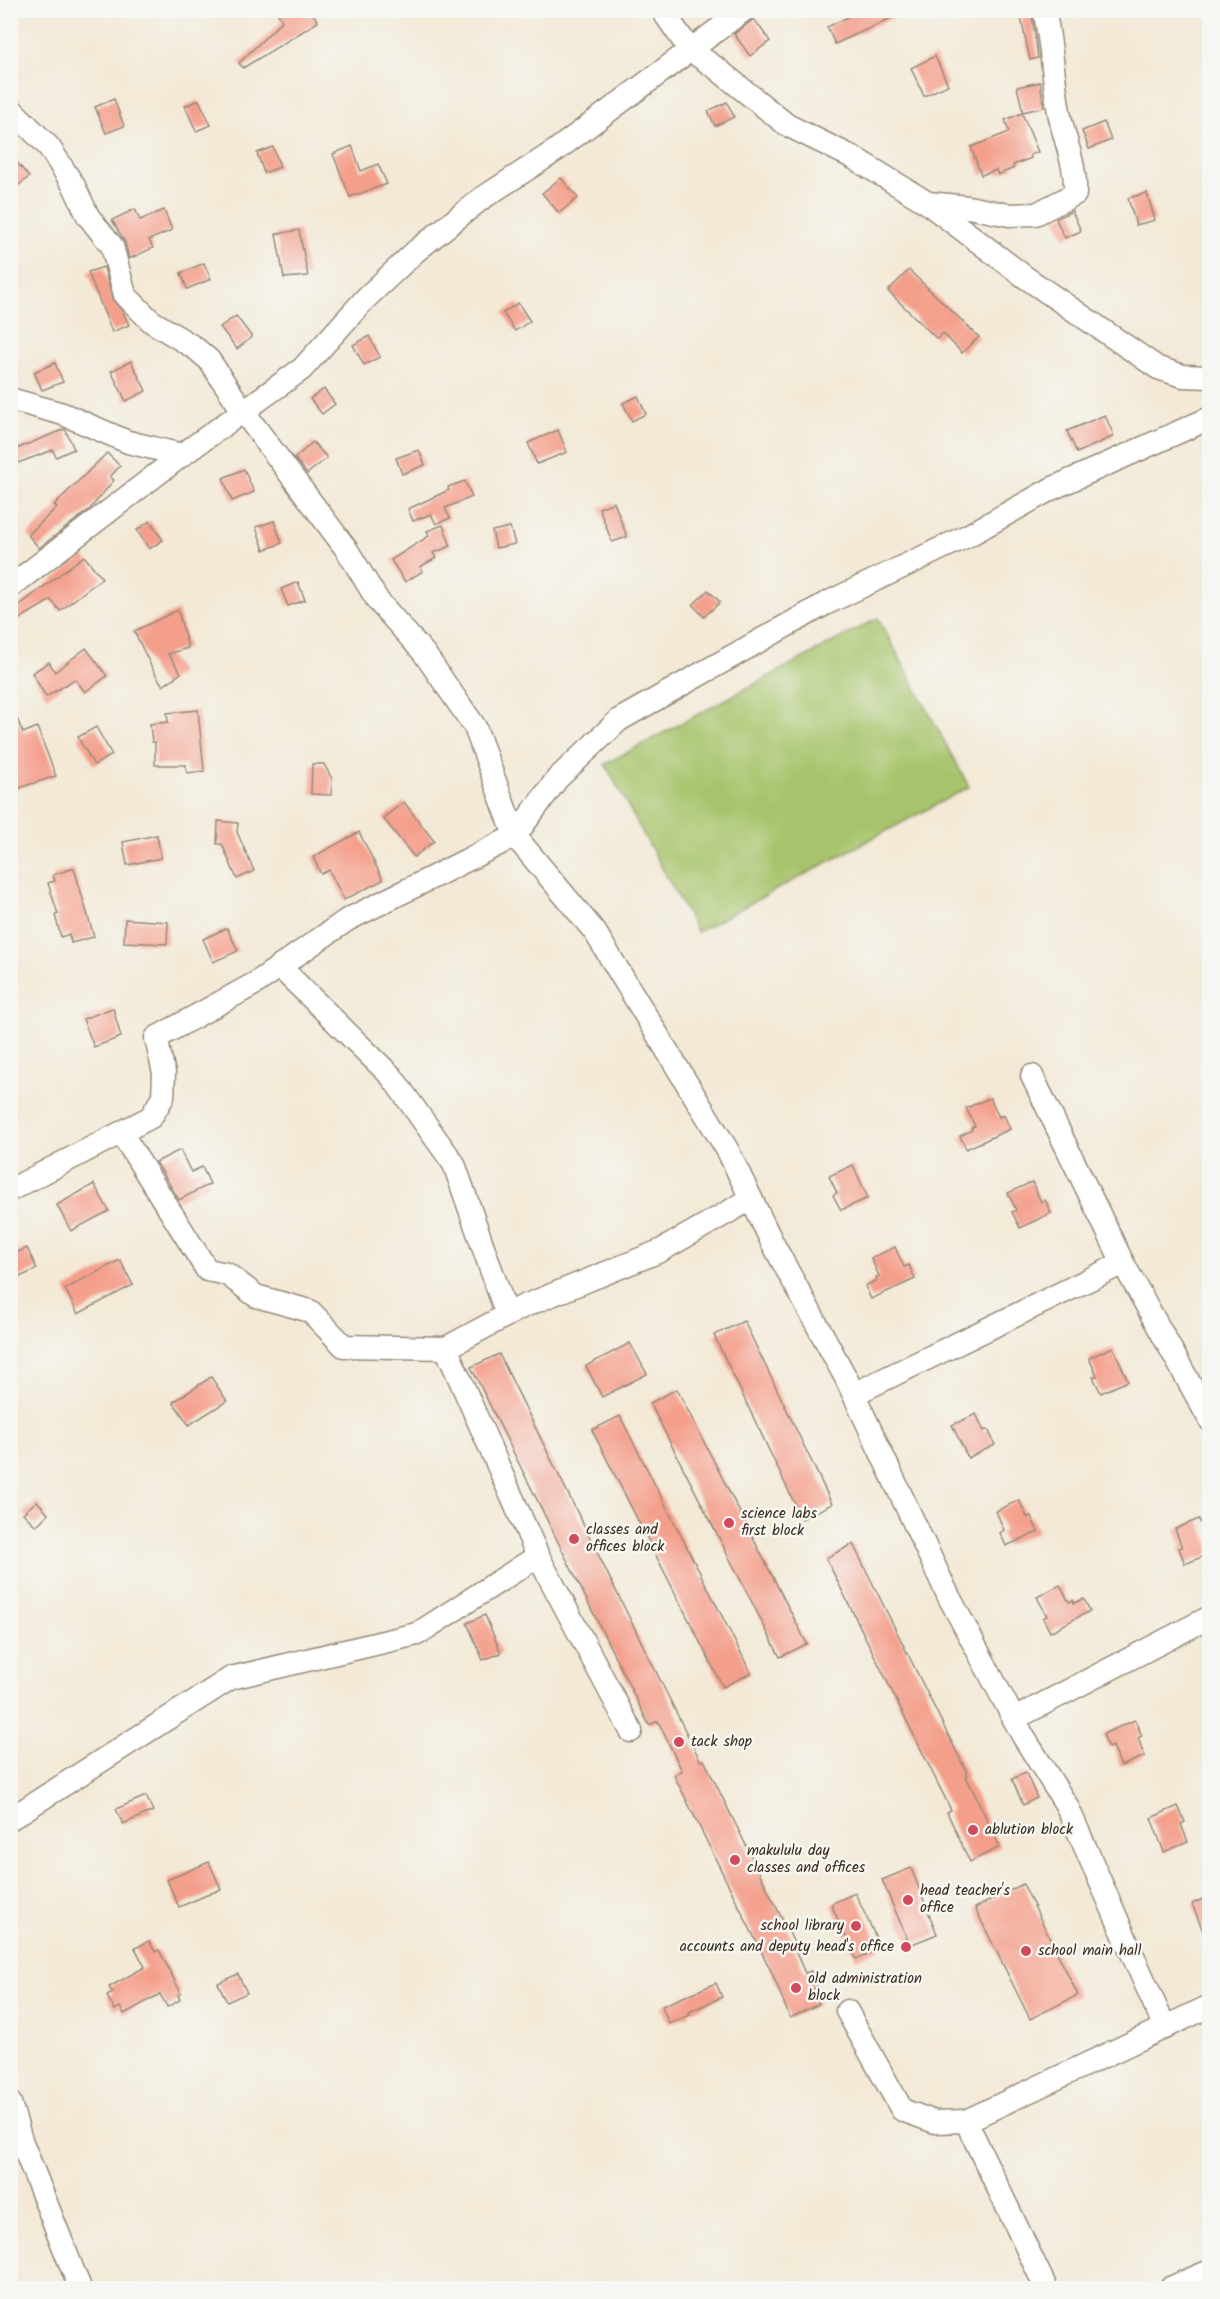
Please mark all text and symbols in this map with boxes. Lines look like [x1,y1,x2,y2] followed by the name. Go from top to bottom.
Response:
[741,1502,817,1543] place label: science labs first block
[722,1516,736,1530] marker: science labs first block
[586,1518,665,1559] place label: classes and offices block
[567,1532,581,1546] marker: classes and offices block
[691,1730,752,1754] place label: tack shop
[672,1735,686,1749] marker: tack shop
[985,1818,1074,1842] place label: ablution block
[966,1823,980,1837] marker: ablution block
[747,1839,866,1880] place label: makululu day classes and offices
[728,1853,742,1867] marker: makululu day classes and offices
[920,1879,1011,1920] place label: head teacher's office
[901,1893,915,1907] marker: head teacher's office
[760,1914,845,1938] place label: school library
[849,1919,863,1933] marker: school library
[680,1935,894,1959] place label: accounts and deputy head's office
[1038,1939,1142,1963] place label: school main hall
[899,1940,913,1954] marker: accounts and deputy head's office
[1019,1944,1033,1958] marker: school main hall
[808,1967,922,2008] place label: old administration block
[789,1981,803,1995] marker: old administration block

